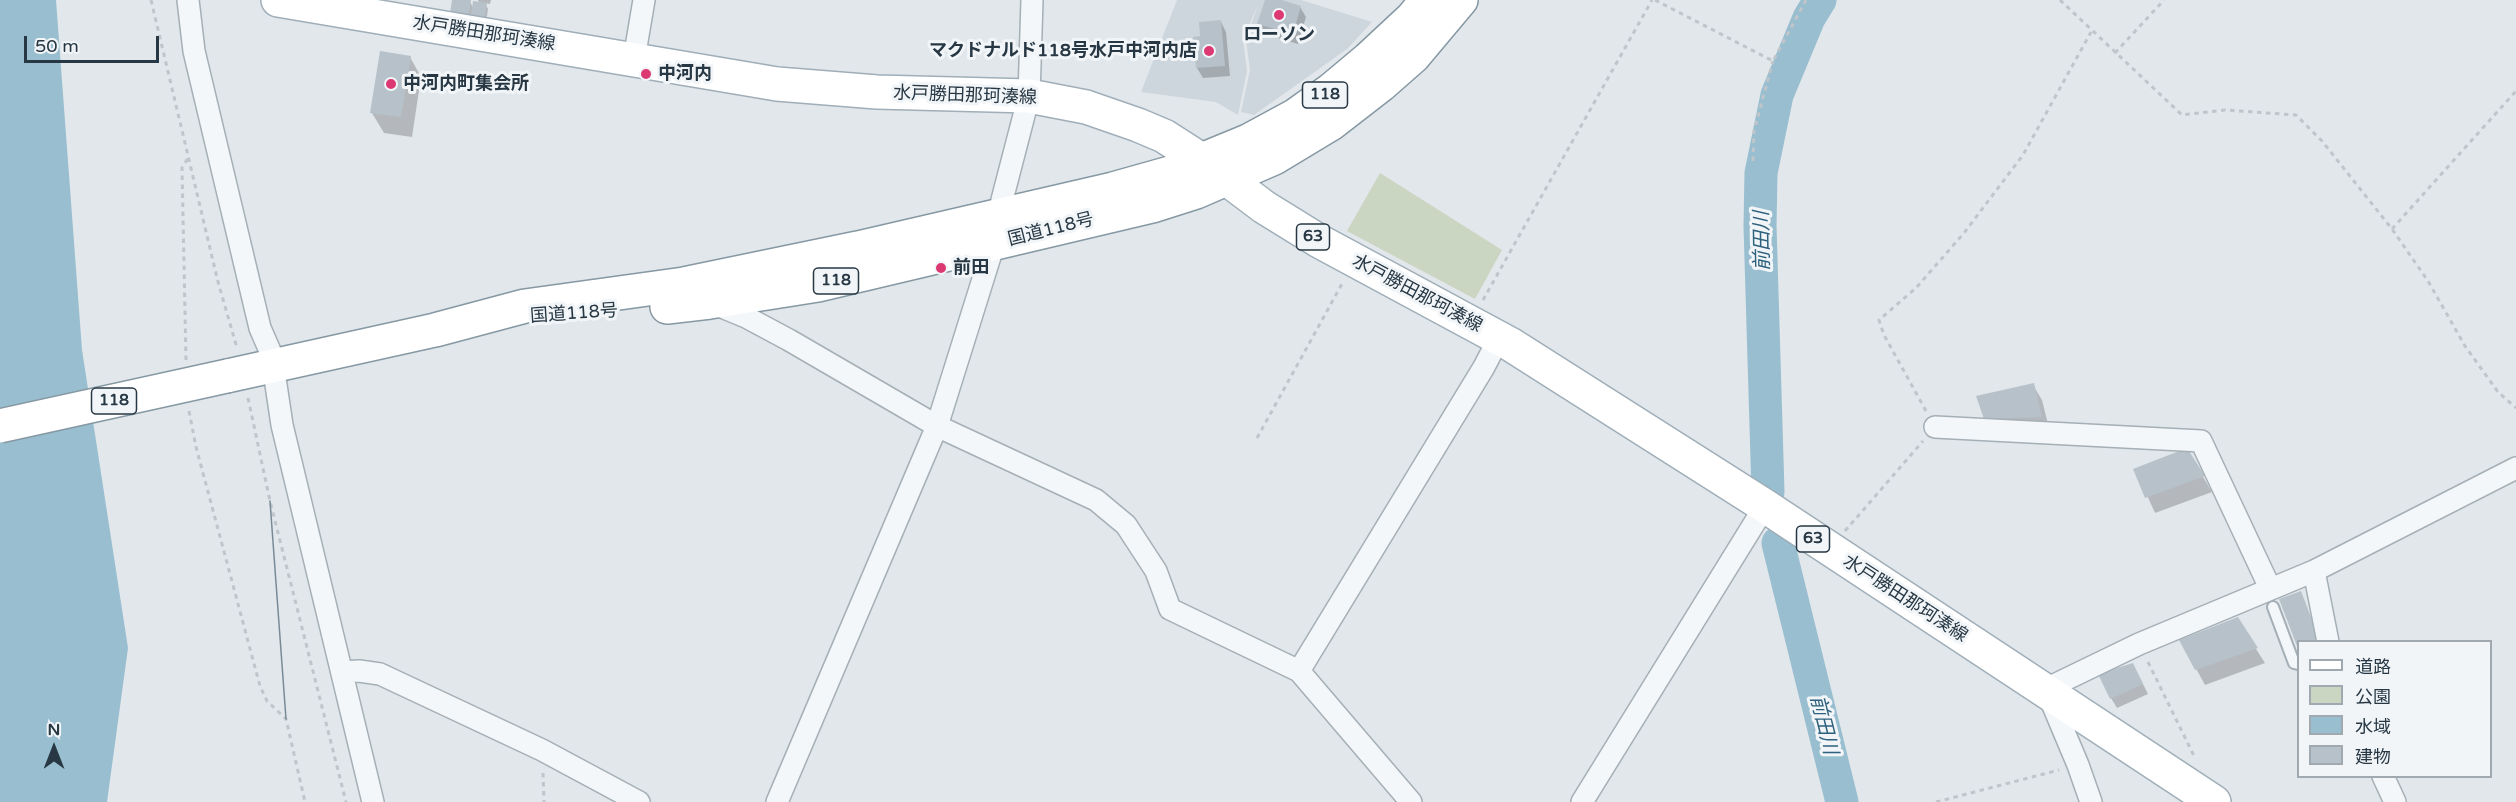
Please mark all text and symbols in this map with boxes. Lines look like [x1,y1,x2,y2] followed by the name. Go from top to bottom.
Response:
[1272,8,1286,22] marker: ローソン
[411,12,557,56] street label: 水戸勝田那珂湊線
[27,24,162,62] scale bar
[1243,24,1315,46] place label: ローソン
[35,35,79,57] text: 50 m
[929,40,1197,62] place label: マクドナルド118号水戸中河内店
[1202,44,1216,58] marker: マクドナルド118号水戸中河内店
[658,63,712,85] place label: 中河内
[639,67,653,81] marker: 中河内
[403,73,529,95] place label: 中河内町集会所
[384,77,398,91] marker: 中河内町集会所
[1302,82,1348,108] road number: 118
[893,83,1037,109] street label: 水戸勝田那珂湊線
[1006,209,1096,251] street label: 国道118号
[1750,211,1776,271] water label: 前田川
[1296,224,1330,250] road number: 63
[1348,251,1486,337] street label: 水戸勝田那珂湊線
[953,257,989,279] place label: 前田
[934,261,948,275] marker: 前田
[814,268,858,294] road number: 118
[529,300,619,328] street label: 国道118号
[92,388,136,414] road number: 118
[1796,526,1830,552] road number: 63
[1839,551,1971,647] street label: 水戸勝田那珂湊線
[2297,640,2492,778] legend
[2355,656,2391,678] text: 道路
[2355,686,2391,708] text: 公園
[1804,693,1842,757] water label: 前田川
[2355,716,2391,738] text: 水域
[24,718,84,778] north arrow
[48,720,60,740] text: N
[2355,746,2391,768] text: 建物

